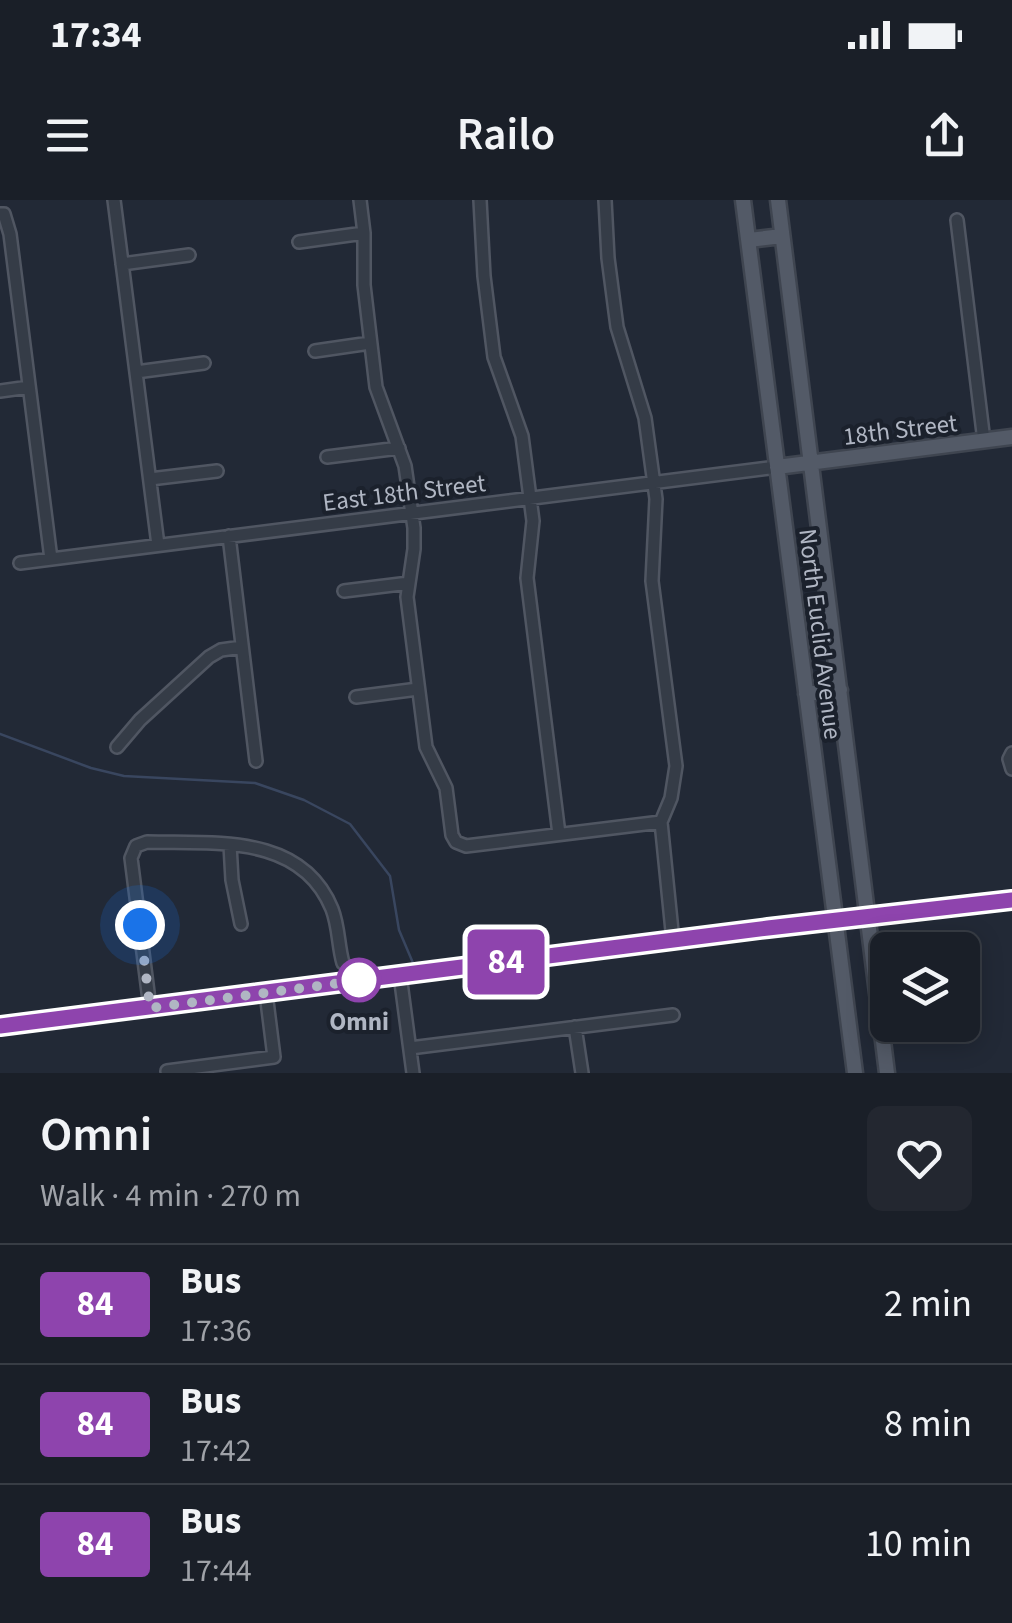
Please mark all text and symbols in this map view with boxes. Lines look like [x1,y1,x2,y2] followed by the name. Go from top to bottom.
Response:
[50,8,142,62] text: 17:34
[457,103,555,167] text: Railo
[40,108,95,163] icon: menu
[917,108,972,163] icon: share
[841,405,960,455] street label: 18th Street
[321,465,488,521] street label: East 18th Street
[789,527,851,742] street label: North Euclid Avenue
[115,900,165,950] your location
[461,930,551,994] line badge: 84
[870,932,980,1042] map controls
[870,932,980,1042] button: layers
[488,937,524,987] text: 84
[338,959,380,1001] marker: Omni
[329,1004,389,1040] place label: Omni
[40,1101,152,1169] text: Omni
[867,1106,972,1211] button: heart
[40,1173,301,1219] text: Walk · 4 min · 270 m
[180,1254,241,1308] text: Bus
[884,1277,972,1331] text: 2 min
[77,1279,113,1329] text: 84
[180,1308,252,1354] text: 17:36
[180,1374,241,1428] text: Bus
[884,1397,972,1451] text: 8 min
[77,1399,113,1449] text: 84
[180,1428,252,1474] text: 17:42
[180,1494,241,1548] text: Bus
[865,1517,972,1571] text: 10 min
[77,1519,113,1569] text: 84
[180,1548,252,1594] text: 17:44

